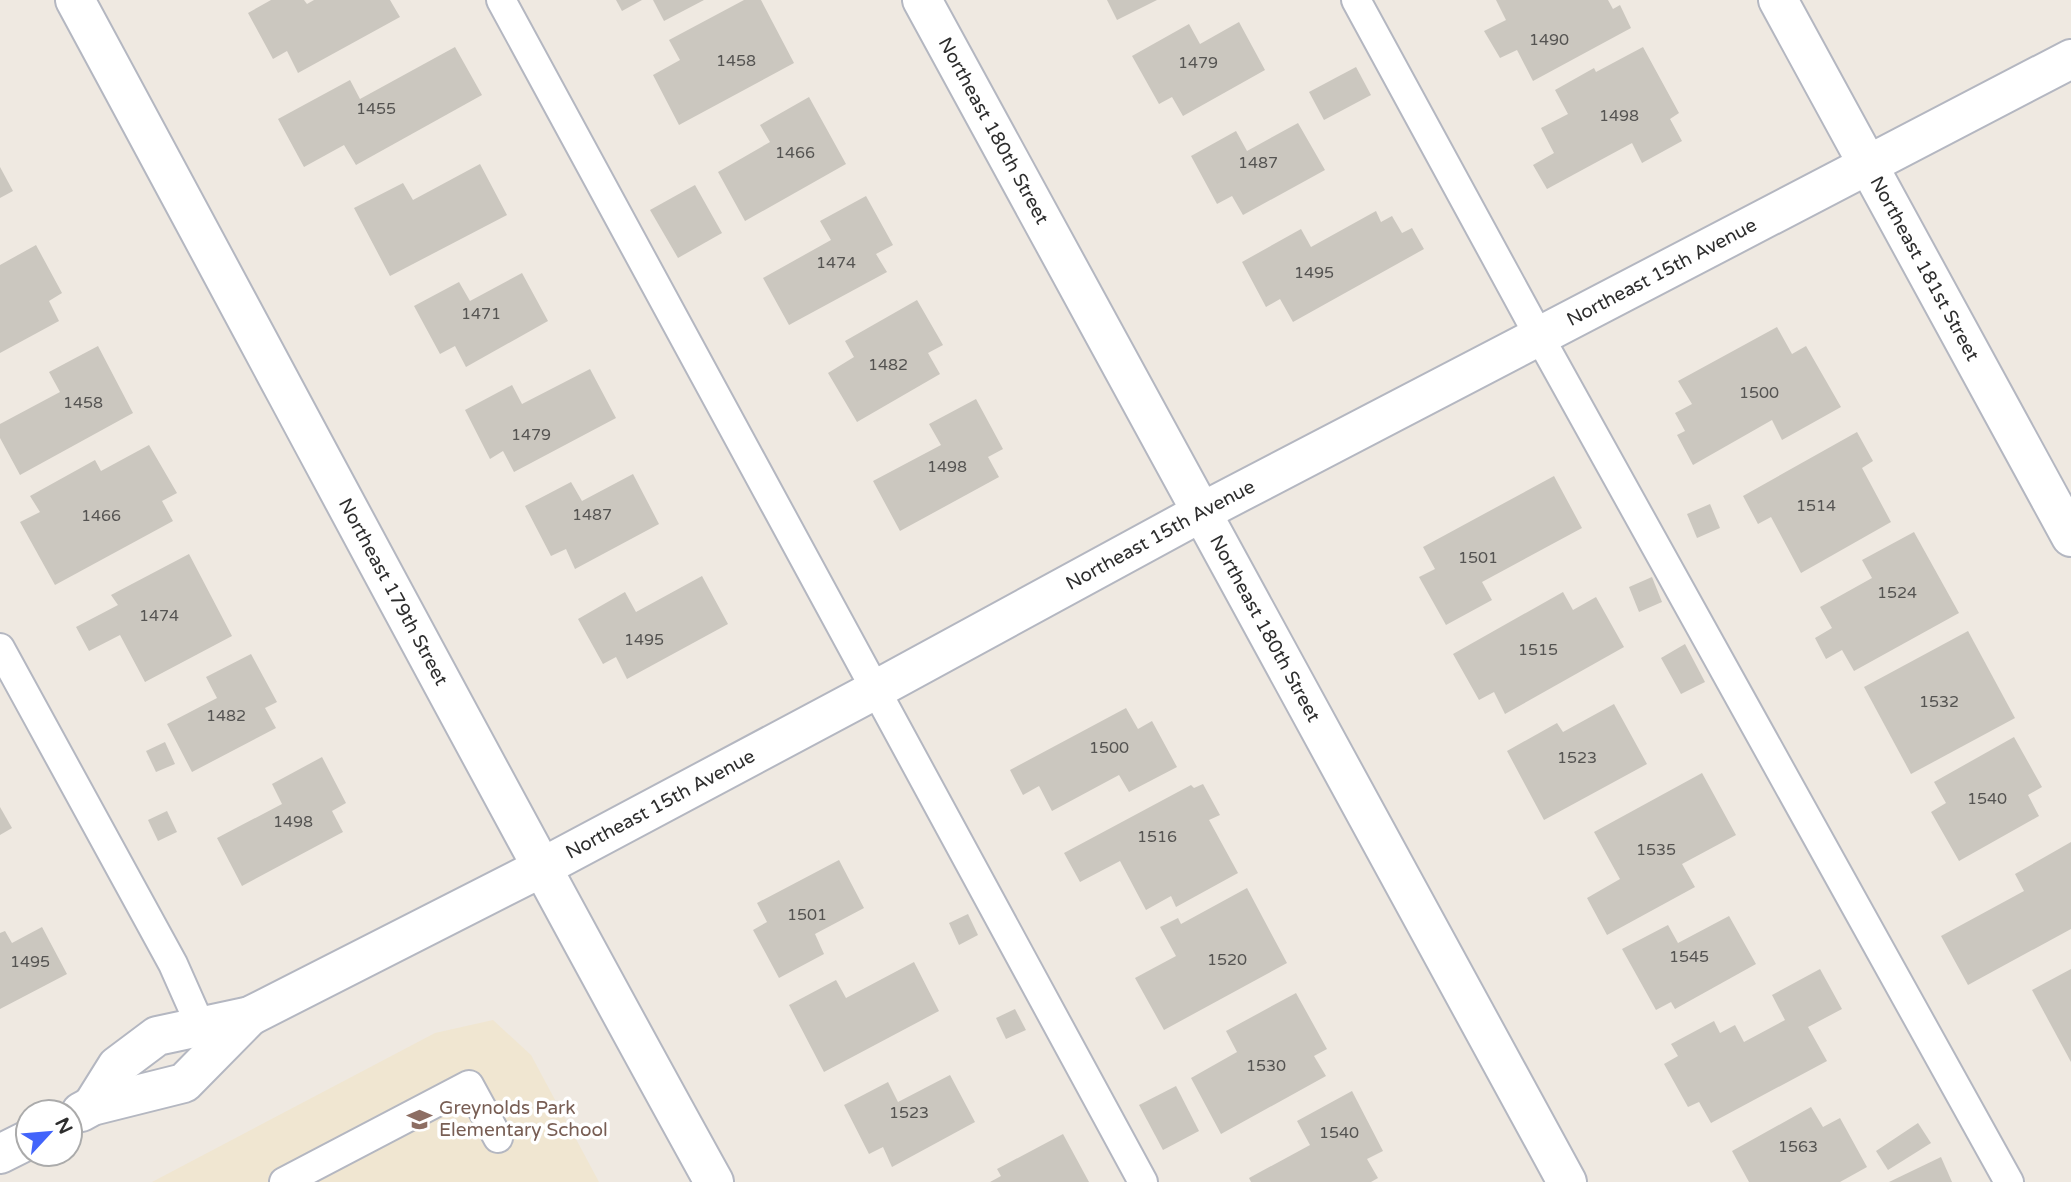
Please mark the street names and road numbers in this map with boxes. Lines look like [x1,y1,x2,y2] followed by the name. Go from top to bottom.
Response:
[934,34,1053,228] street label: Northeast 180th Street
[1865,173,1984,365] street label: Northeast 181st Street
[1563,214,1760,331] street label: Northeast 15th Avenue
[1062,475,1259,595] street label: Northeast 15th Avenue
[334,495,452,689] street label: Northeast 179th Street
[1205,531,1325,726] street label: Northeast 180th Street
[562,745,759,864] street label: Northeast 15th Avenue

